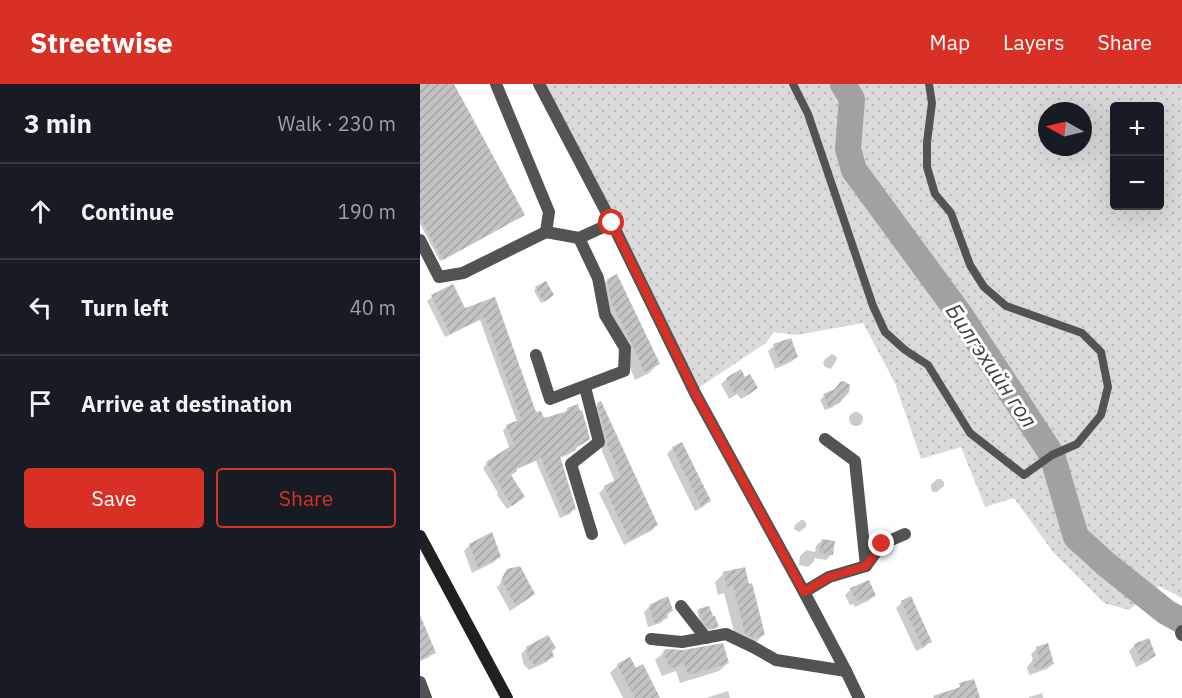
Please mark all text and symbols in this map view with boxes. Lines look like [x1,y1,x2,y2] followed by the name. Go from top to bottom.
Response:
[30,24,173,61] text: Streetwise
[930,28,970,56] text: Map
[1003,28,1065,56] text: Layers
[1098,28,1152,56] text: Share
[1038,102,1092,156] north arrow
[1110,102,1164,210] map controls
[1110,102,1164,156] button: +
[24,106,92,140] text: 3 min
[278,110,396,137] text: Walk · 230 m
[1110,156,1164,210] button: −
[24,195,57,228] icon: ahead
[81,197,174,226] text: Continue
[338,198,396,225] text: 190 m
[598,209,624,235] route start
[24,291,57,324] icon: left
[81,293,169,322] text: Turn left
[350,294,396,321] text: 40 m
[940,297,1044,433] water label: Билгэхийн гол
[24,387,57,420] icon: arrive
[81,389,292,418] text: Arrive at destination
[24,468,204,528] button: Save
[216,468,396,528] button: Share
[868,530,894,556] route end

